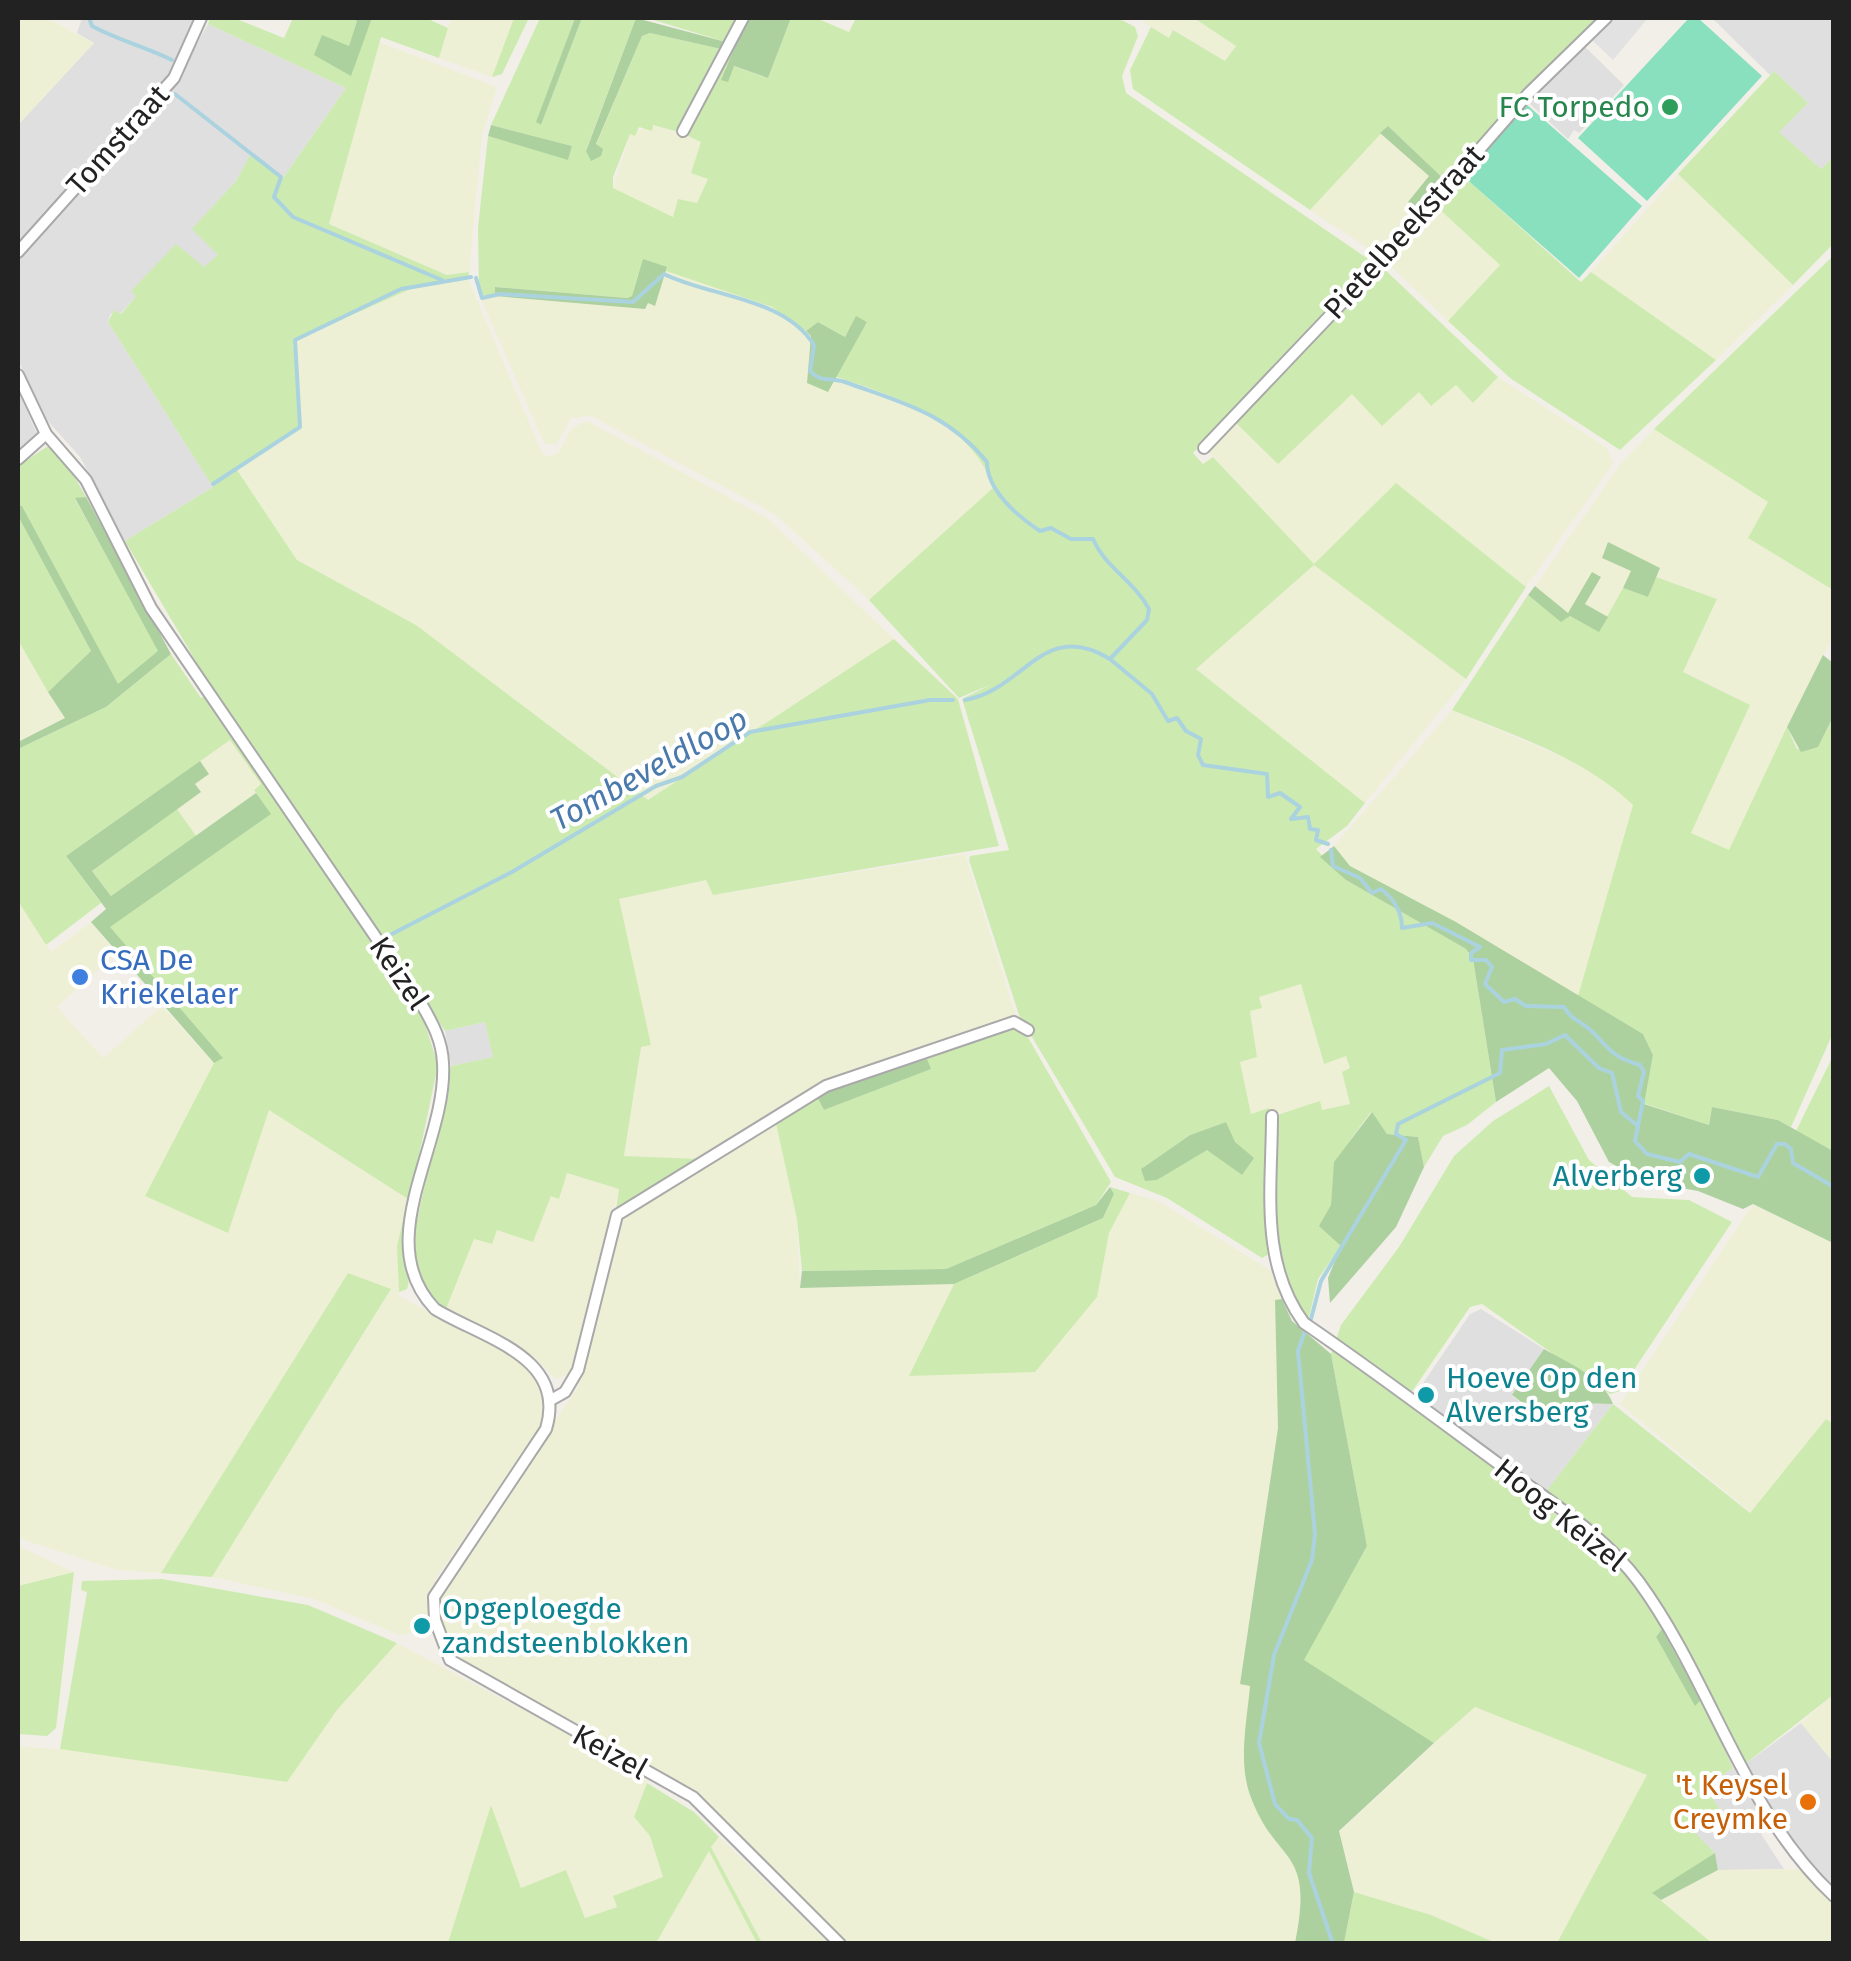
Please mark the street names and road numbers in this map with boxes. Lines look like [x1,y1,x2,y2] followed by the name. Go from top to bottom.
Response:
[59,77,177,202] street label: Tomstraat
[1316,137,1492,327] street label: Pietelbeekstraat
[362,930,436,1016] street label: Keizel
[1487,1451,1633,1579] street label: Hoog Keizel
[566,1717,654,1787] street label: Keizel

